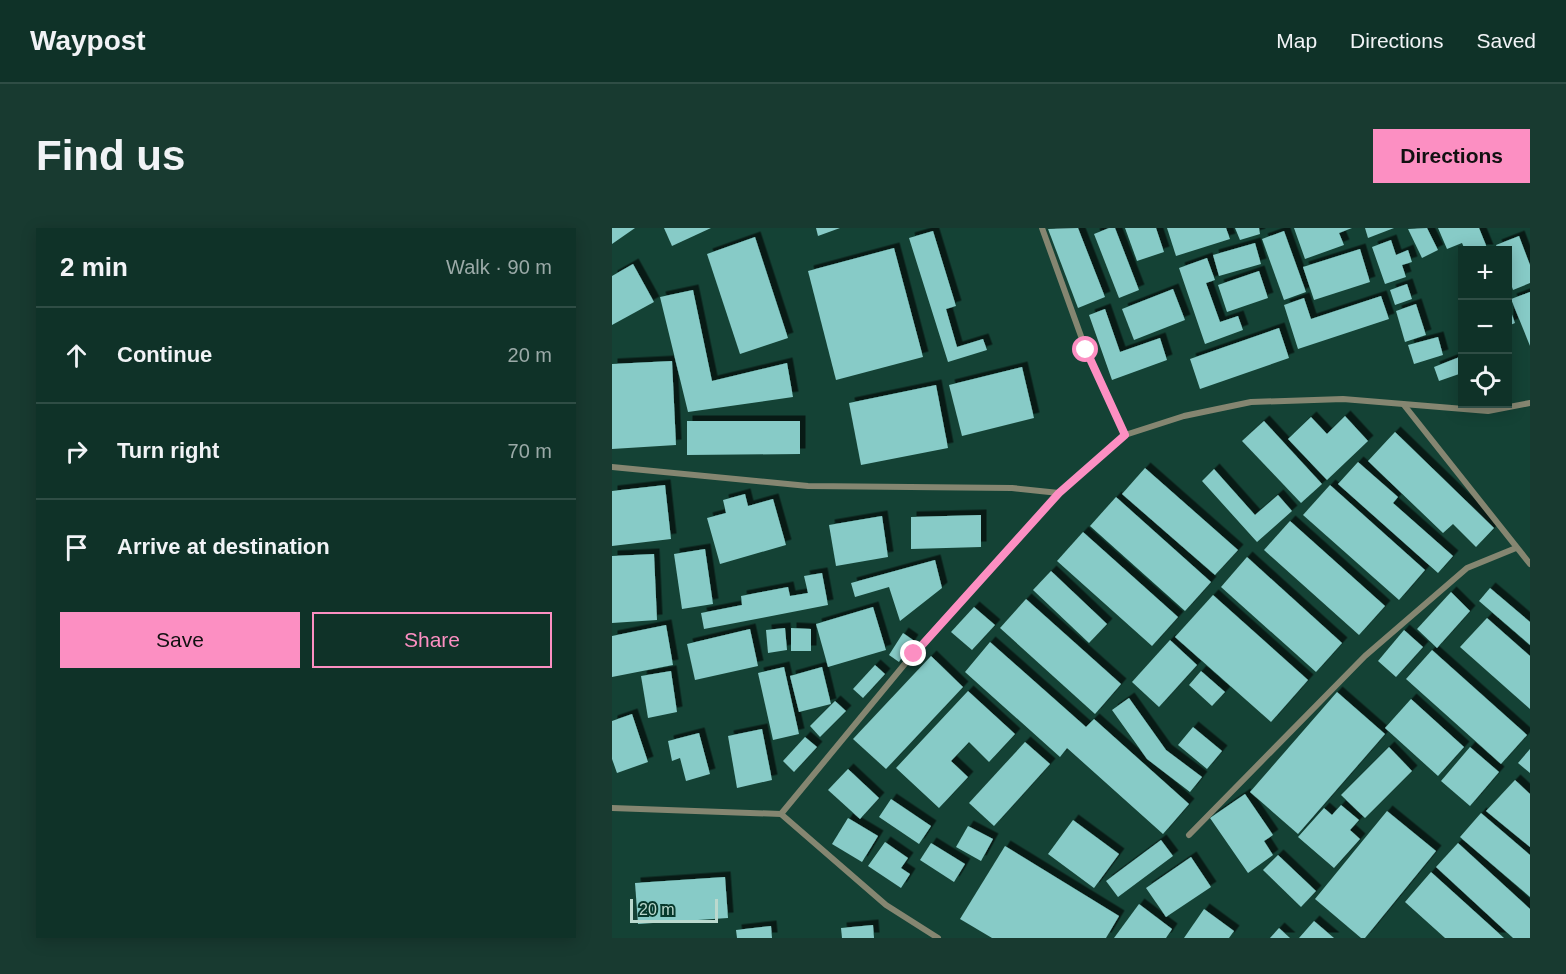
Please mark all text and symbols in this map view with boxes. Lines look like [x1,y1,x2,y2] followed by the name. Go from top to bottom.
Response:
[30,25,146,56] text: Waypost
[1276,29,1317,52] text: Map
[1350,29,1443,52] text: Directions
[1476,29,1536,52] text: Saved
[1373,129,1530,183] button: Directions
[36,132,185,179] text: Find us
[1458,246,1512,408] map controls
[1458,246,1512,300] button: +
[60,252,128,282] text: 2 min
[446,256,552,278] text: Walk · 90 m
[1458,300,1512,354] button: −
[1072,336,1098,362] route start
[60,339,93,372] icon: ahead
[117,342,212,367] text: Continue
[508,344,552,366] text: 20 m
[1458,354,1512,408] button: locate
[60,435,93,468] icon: right
[117,438,219,463] text: Turn right
[508,440,552,462] text: 70 m
[60,531,93,564] icon: arrive
[117,534,330,559] text: Arrive at destination
[60,612,300,668] button: Save
[312,612,552,668] button: Share
[900,640,926,666] route end
[630,896,718,924] scale bar
[639,901,675,918] text: 20 m

